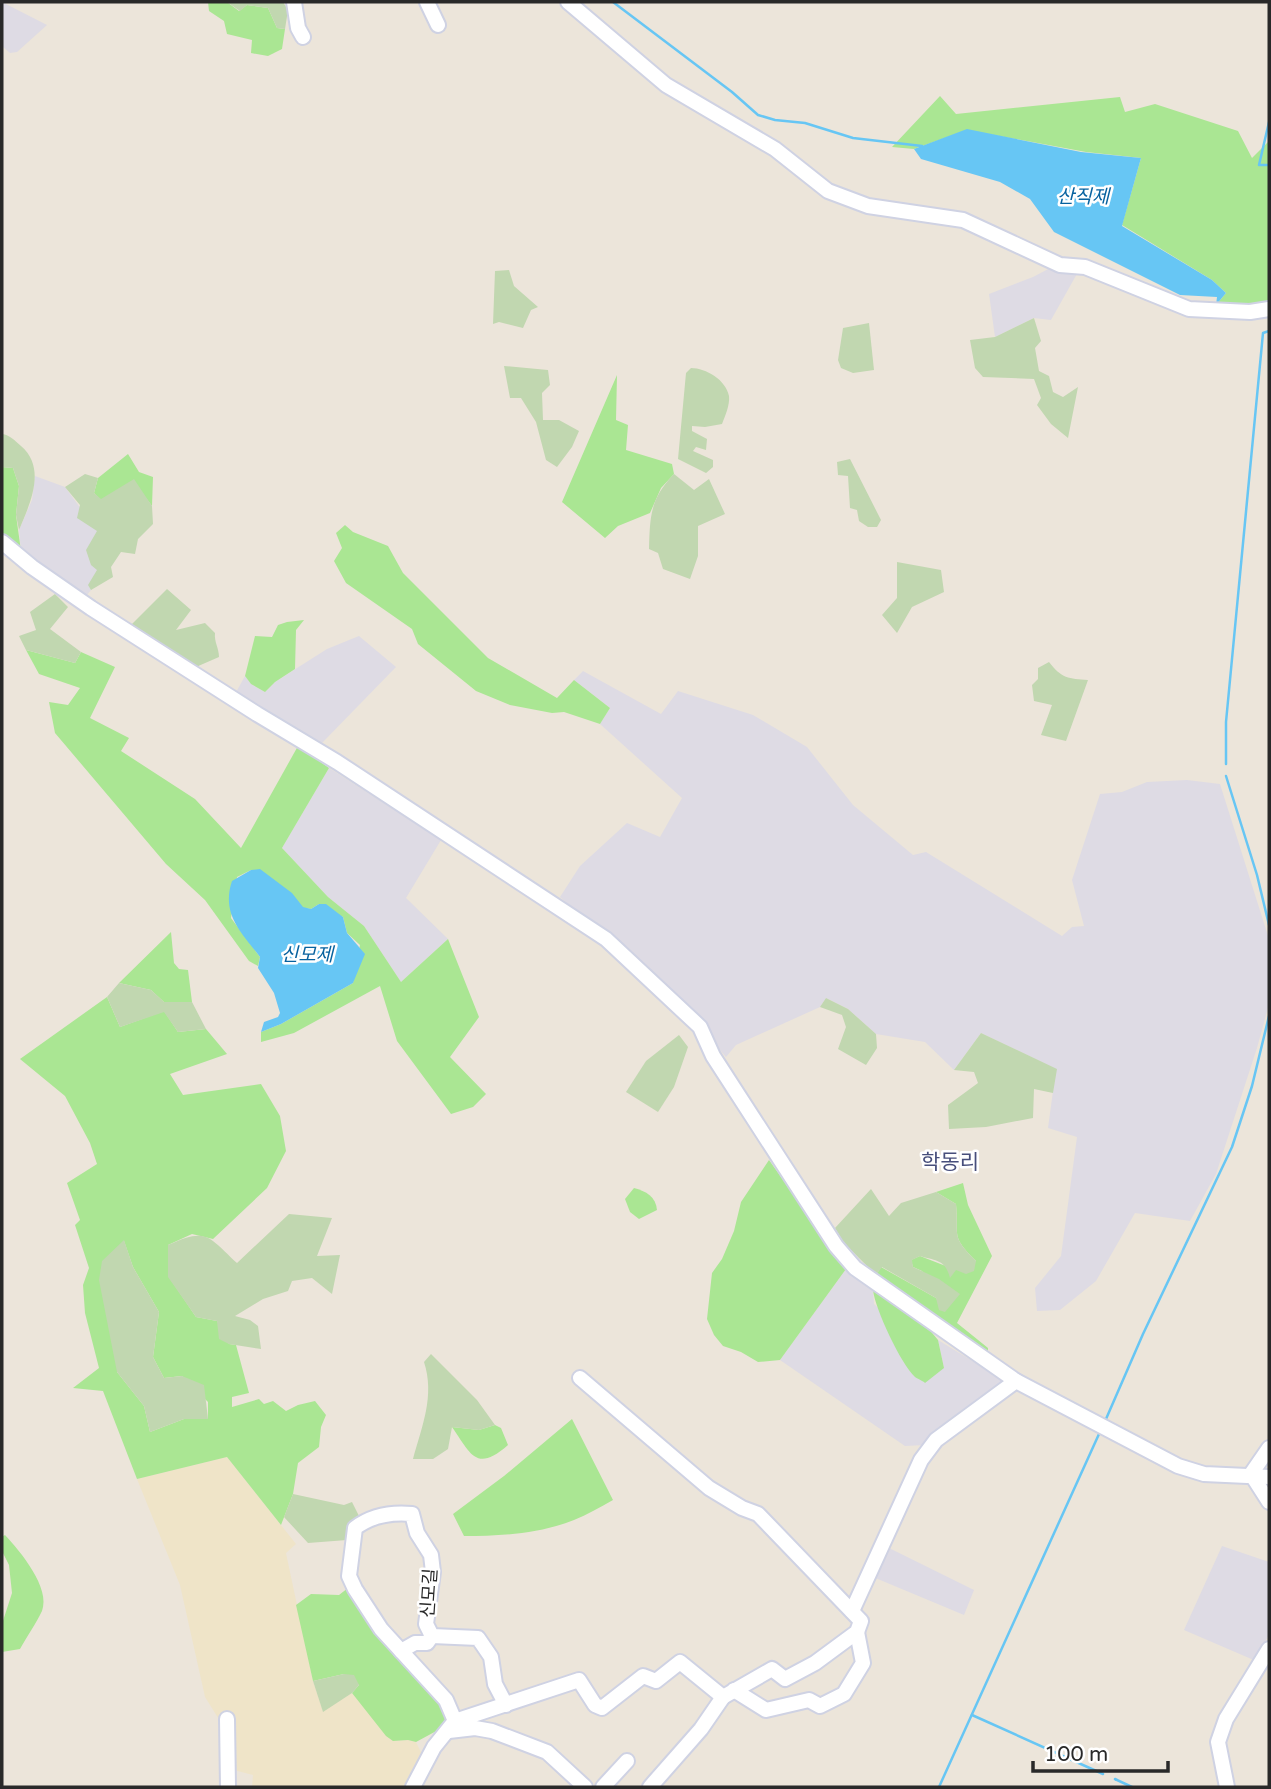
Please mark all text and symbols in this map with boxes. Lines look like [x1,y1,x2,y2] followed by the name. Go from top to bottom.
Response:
[1057,186,1112,208] water label: 산직제
[281,944,336,966] water label: 신모제
[921,1150,979,1175] district label: 학동리
[416,1567,442,1619] street label: 신모길
[1033,1730,1168,1774] scale bar
[1044,1742,1108,1767] text: 100 m

